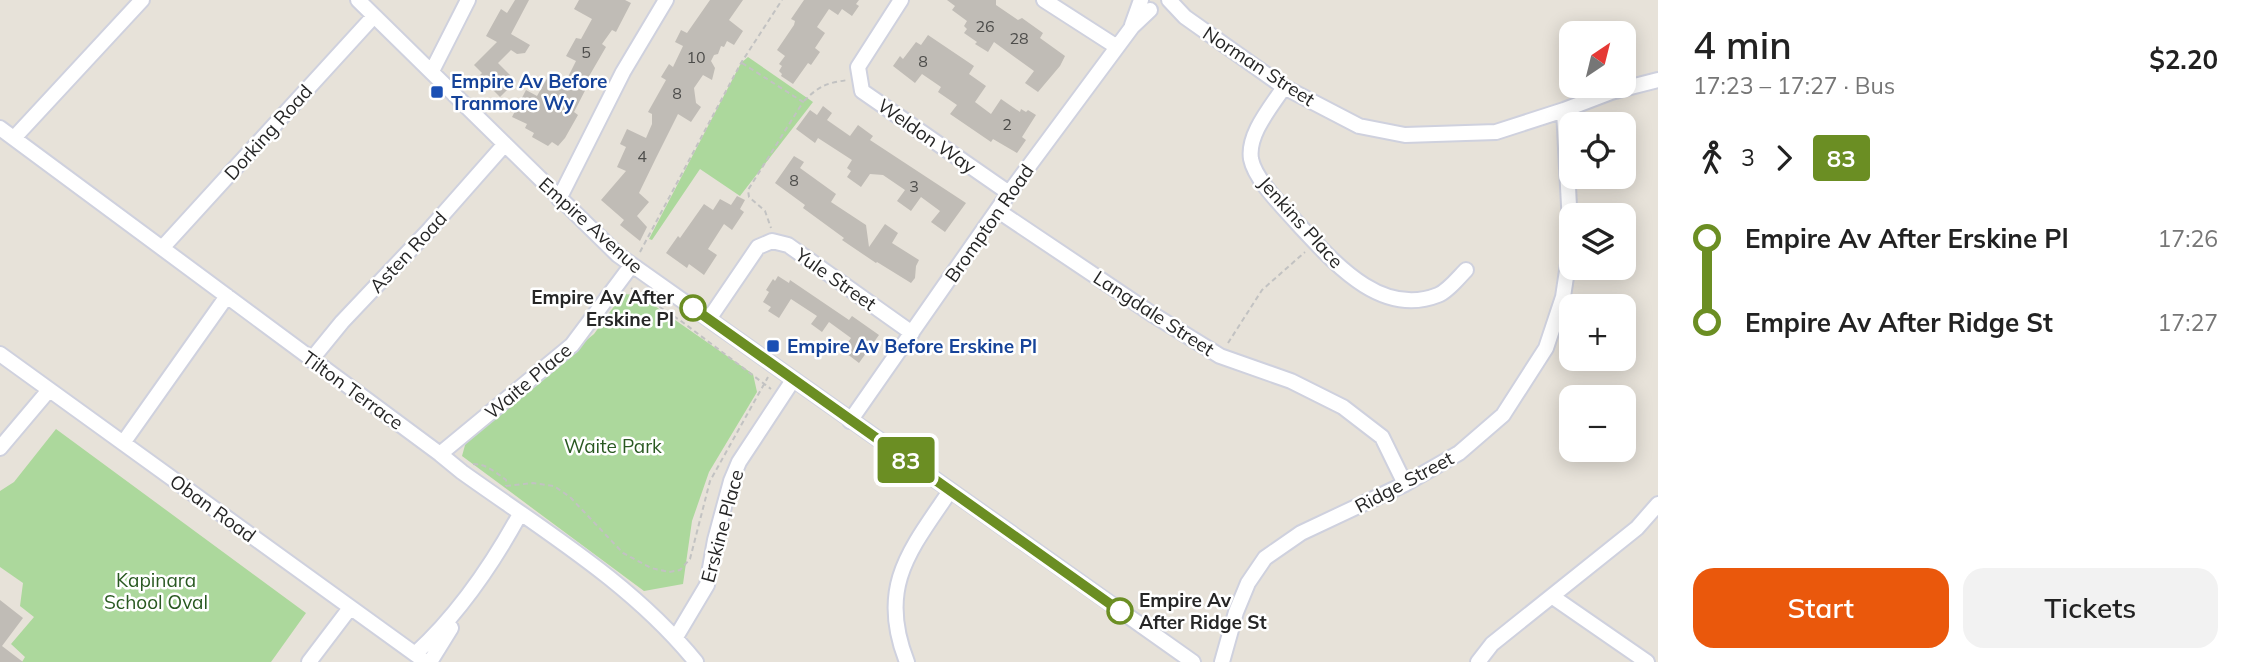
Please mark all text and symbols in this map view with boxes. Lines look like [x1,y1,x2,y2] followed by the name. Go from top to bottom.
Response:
[975,16,995,36] house number: 26
[1199,21,1320,111] street label: Norman Street
[1559,21,1636,98] north arrow
[1559,21,1636,462] map controls
[1693,21,1792,69] text: 4 min
[1009,28,1029,48] house number: 28
[581,42,591,62] house number: 5
[2149,43,2218,76] text: $2.20
[686,47,706,67] house number: 10
[918,51,928,71] house number: 8
[451,69,608,115] place label: Empire Av Before Tranmore Wy
[1693,71,1895,100] text: 17:23 – 17:27 · Bus
[219,79,317,185] street label: Dorking Road
[672,83,682,103] house number: 8
[429,84,445,100] marker: Empire Av Before Tranmore Wy
[873,93,981,179] street label: Weldon Way
[1559,112,1636,189] button: locate
[1002,114,1012,134] house number: 2
[1693,139,1731,177] icon: walk
[1765,139,1803,177] icon: forward
[1741,143,1755,172] text: 3
[1827,143,1856,173] text: 83
[637,146,647,166] house number: 4
[939,159,1039,287] street label: Brompton Road
[789,170,799,190] house number: 8
[1253,171,1349,273] street label: Jenkins Place
[534,172,648,278] street label: Empire Avenue
[909,176,919,196] house number: 3
[1559,203,1636,280] button: layers
[364,206,452,298] street label: Asten Road
[1745,222,2068,255] text: Empire Av After Erskine Pl
[2158,224,2218,253] text: 17:26
[790,242,881,316] street label: Yule Street
[1089,265,1219,361] street label: Langdale Street
[531,285,675,331] place label: Empire Av After Erskine Pl
[1559,294,1636,371] button: +
[680,295,706,321] marker: Empire Av After Erskine Pl
[1745,306,2053,339] text: Empire Av After Ridge St
[2158,308,2218,337] text: 17:27
[787,334,1037,358] place label: Empire Av Before Erskine Pl
[480,338,576,424] street label: Waite Place
[765,338,781,354] marker: Empire Av Before Erskine Pl
[298,345,408,435] street label: Tilton Terrace
[1559,385,1636,462] button: −
[564,434,662,458] park label: Waite Park
[874,437,937,483] line badge: 83
[892,445,920,475] text: 83
[1351,446,1458,518] street label: Ridge Street
[695,467,749,585] street label: Erskine Place
[165,469,261,547] street label: Oban Road
[104,568,208,614] park label: Kapinara School Oval
[1693,568,1949,648] button: Start
[1963,568,2218,648] button: Tickets
[1139,588,1267,634] place label: Empire Av After Ridge St
[1107,598,1133,624] marker: Empire Av After Ridge St

